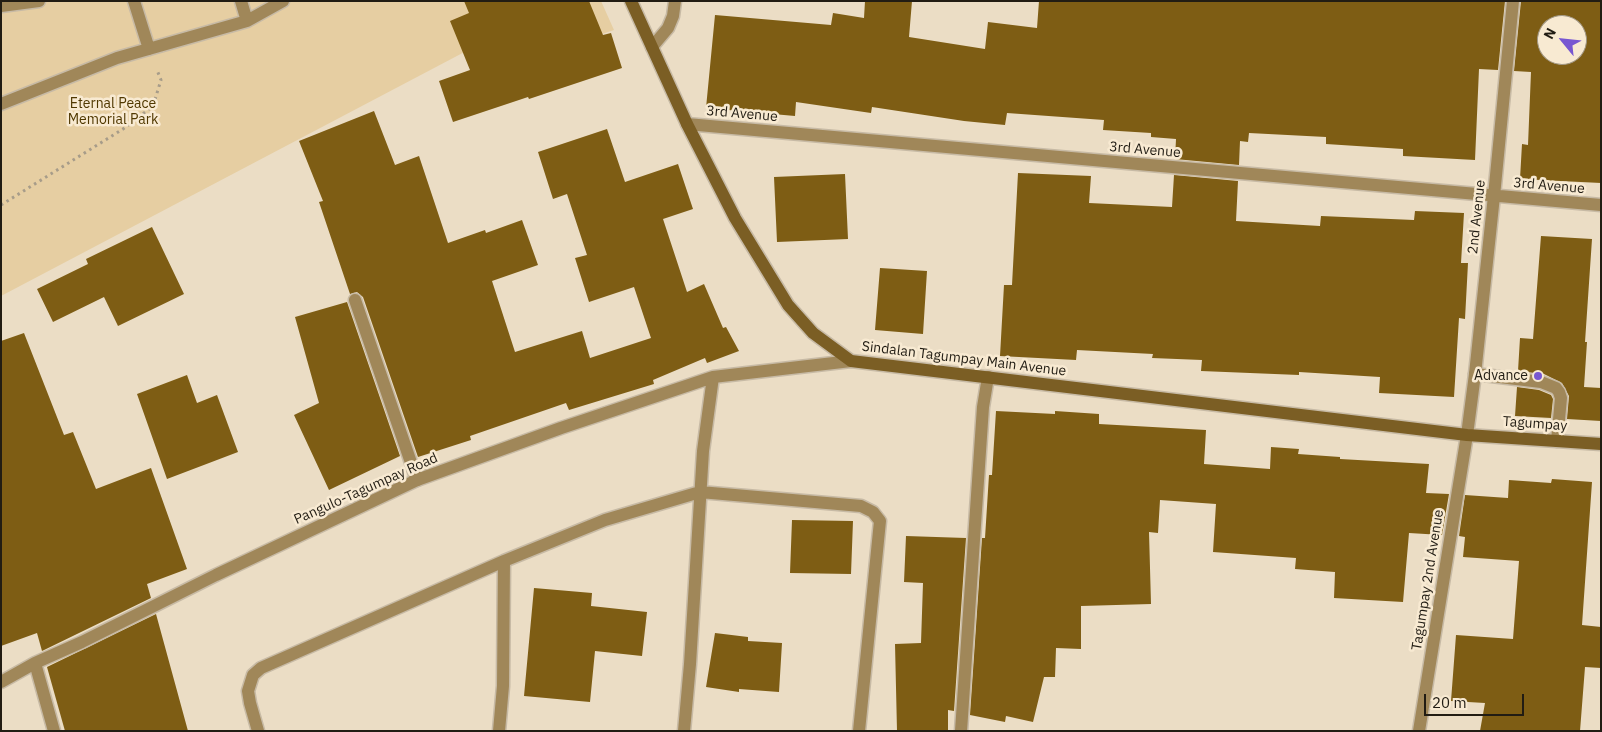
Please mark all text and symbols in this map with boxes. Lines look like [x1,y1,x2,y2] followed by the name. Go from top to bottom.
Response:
[1537,15,1587,65] north arrow
[1539,25,1560,42] text: N
[68,96,158,128] park label: Eternal Peace Memorial Park
[706,103,778,125] street label: 3rd Avenue
[1109,139,1181,161] street label: 3rd Avenue
[1513,175,1585,197] street label: 3rd Avenue
[1465,179,1489,255] street label: 2nd Avenue
[861,338,1067,380] street label: Sindalan Tagumpay Main Avenue
[1474,368,1528,384] place label: Advance
[1532,370,1544,382] marker: Advance
[1502,413,1568,435] street label: Tagumpay
[291,450,441,528] street label: Pangulo-Tagumpay Road
[1409,508,1447,652] street label: Tagumpay 2nd Avenue
[1427,684,1527,716] scale bar
[1432,693,1467,712] text: 20 m

